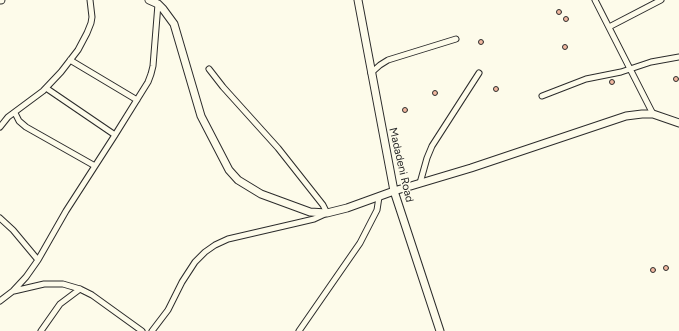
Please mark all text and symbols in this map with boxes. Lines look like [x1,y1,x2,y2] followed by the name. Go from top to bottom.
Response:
[386,126,416,204] street label: Madadeni Road

